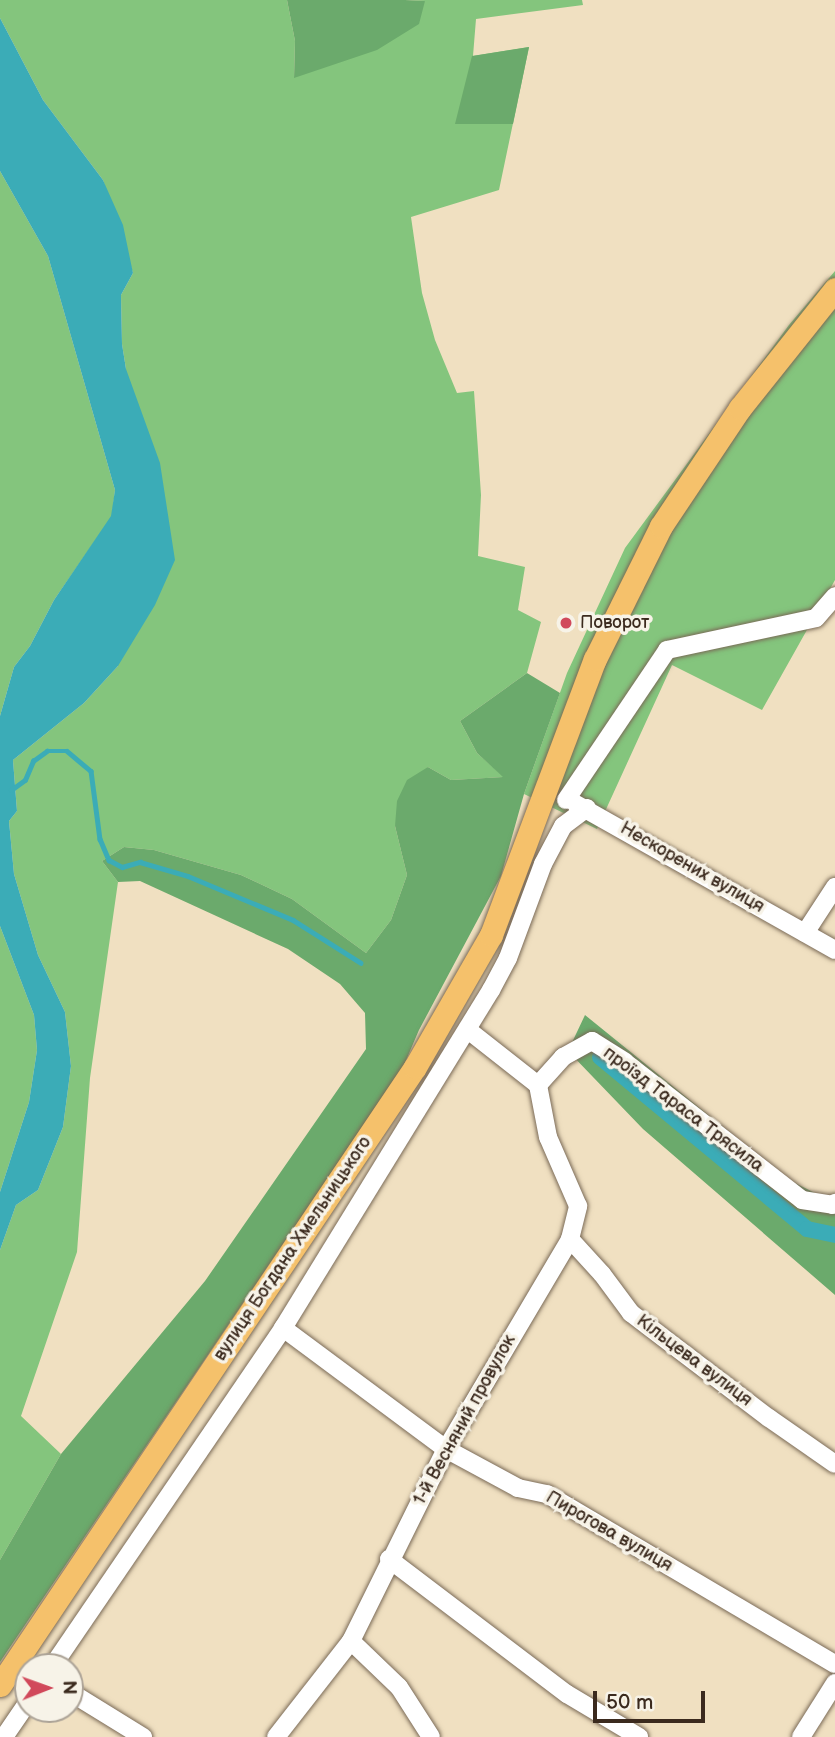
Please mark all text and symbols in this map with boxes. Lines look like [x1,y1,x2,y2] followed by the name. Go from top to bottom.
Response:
[580,612,649,634] place label: Поворот
[558,615,574,631] marker: Поворот
[616,818,768,918] street label: Нескорених вулиця
[599,1043,767,1177] street label: проїзд Тараса Трясила
[210,1133,376,1365] street label: вулиця Богдана Хмельницького
[632,1310,756,1412] street label: Кільцева вулиця
[409,1331,521,1509] street label: 1-й Весняний провулок
[542,1487,676,1577] street label: Пирогова вулиця
[14,1653,84,1723] north arrow
[597,1678,709,1722] scale bar
[57,1680,80,1695] text: N
[606,1690,653,1715] text: 50 m

